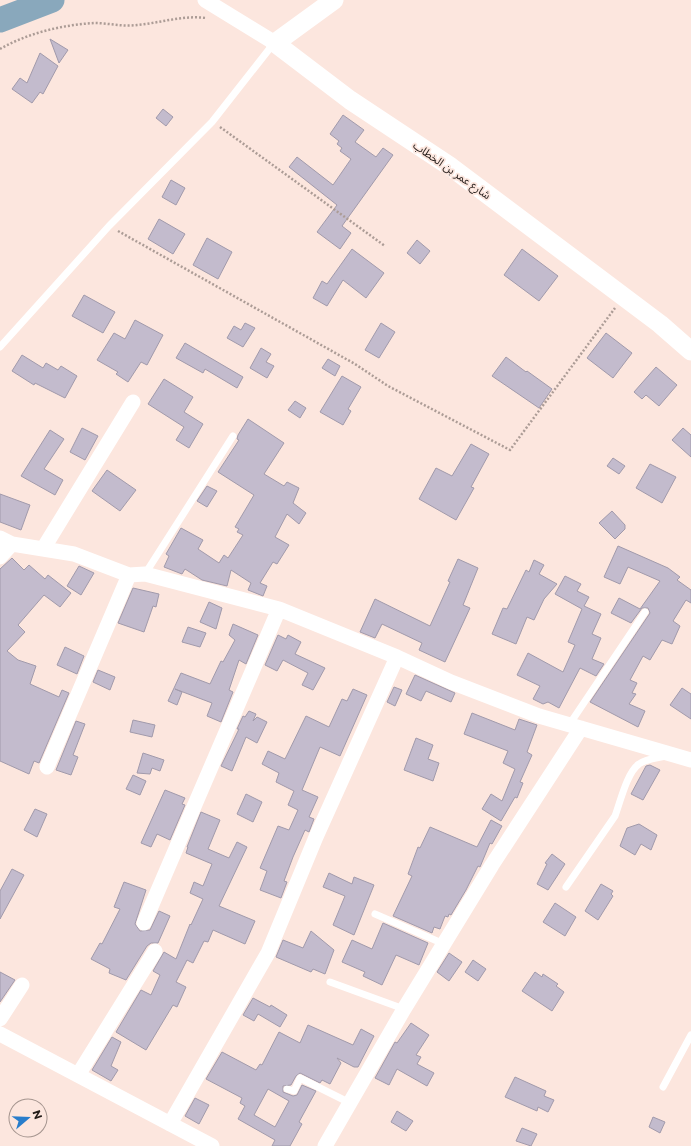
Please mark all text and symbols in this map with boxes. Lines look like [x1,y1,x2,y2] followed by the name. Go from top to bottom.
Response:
[410,138,494,203] street label: شارع عمر بن الخطاب
[8,1098,48,1138] north arrow
[29,1108,46,1121] text: N

